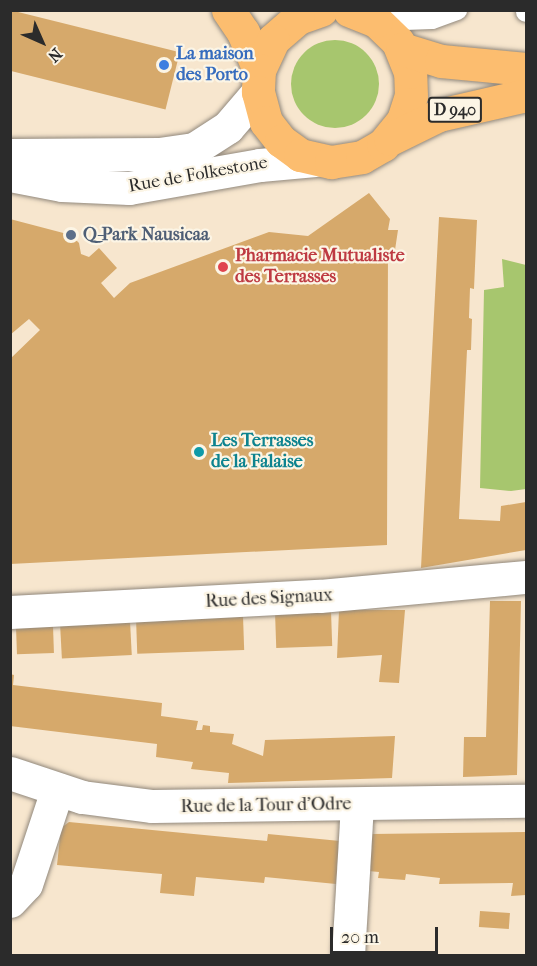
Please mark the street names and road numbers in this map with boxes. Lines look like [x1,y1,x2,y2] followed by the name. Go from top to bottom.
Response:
[426,97,484,123] road number: D 940
[127,152,269,198] street label: Rue de Folkestone
[205,585,333,613] street label: Rue des Signaux
[181,794,351,818] street label: Rue de la Tour d'Odre

